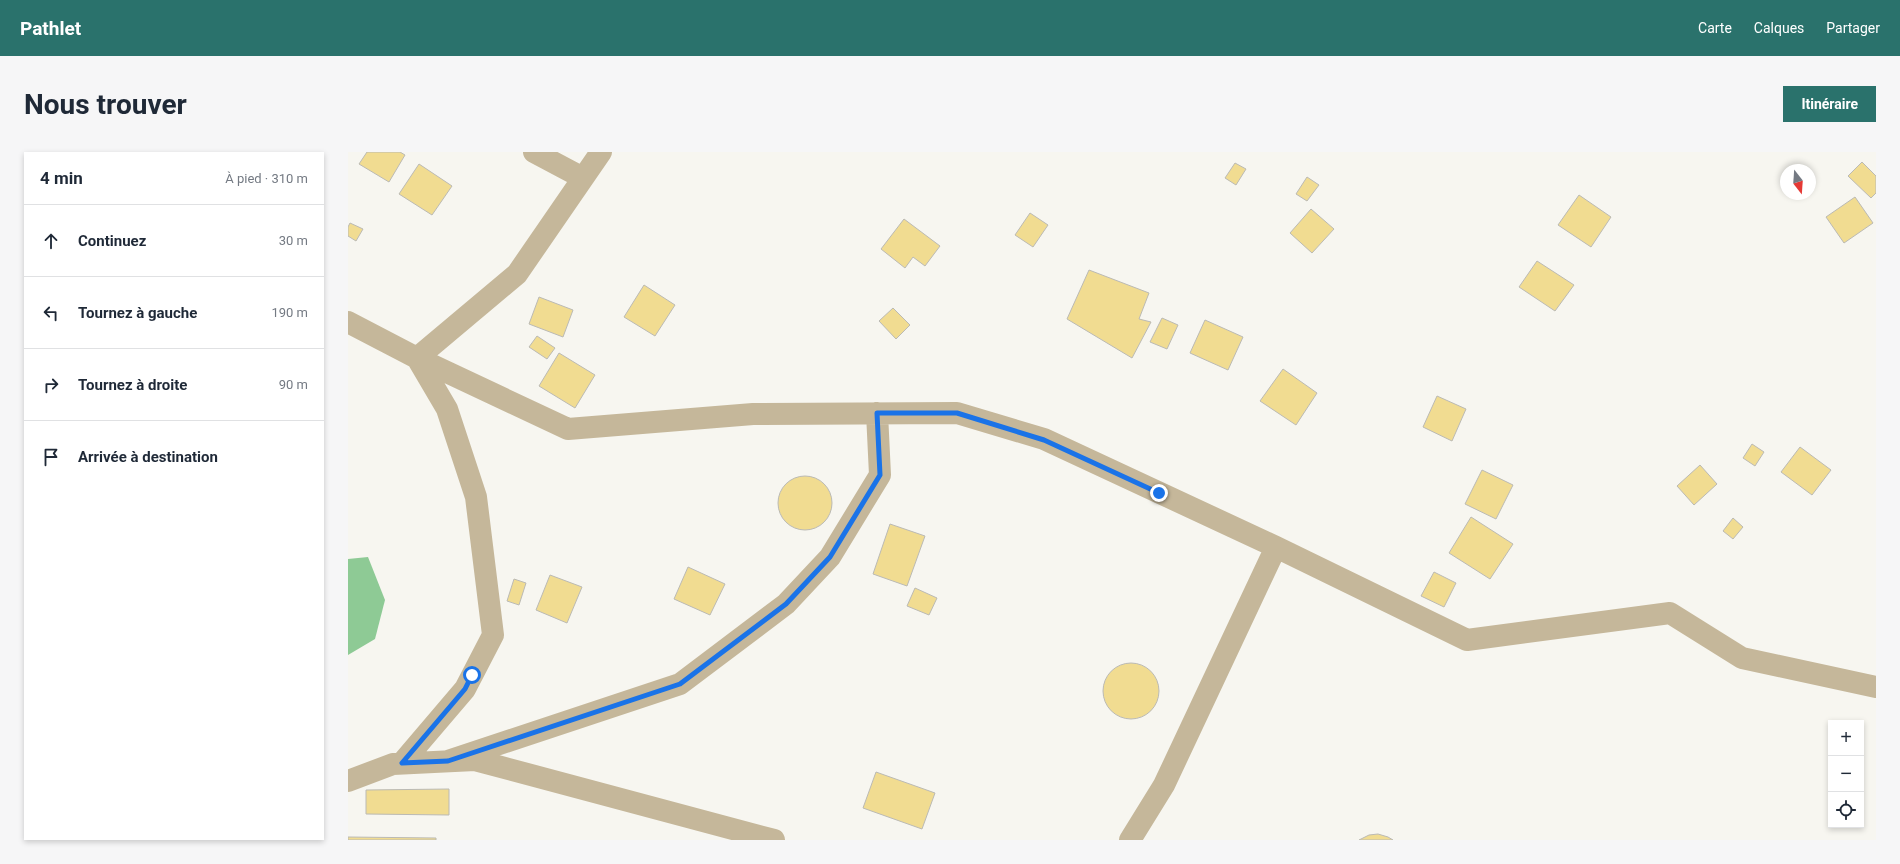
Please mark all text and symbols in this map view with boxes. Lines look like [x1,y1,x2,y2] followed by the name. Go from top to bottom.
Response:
[20,17,81,40] text: Pathlet
[1698,20,1732,36] text: Carte
[1754,20,1804,36] text: Calques
[1826,20,1880,36] text: Partager
[1783,86,1876,122] button: Itinéraire
[24,88,187,121] text: Nous trouver
[1780,164,1816,200] north arrow
[40,168,83,188] text: 4 min
[225,171,308,186] text: À pied · 310 m
[40,230,62,252] icon: ahead
[78,232,146,250] text: Continuez
[279,233,308,248] text: 30 m
[40,302,62,324] icon: left
[78,304,197,322] text: Tournez à gauche
[271,305,308,320] text: 190 m
[40,374,62,396] icon: right
[78,376,187,394] text: Tournez à droite
[279,377,308,392] text: 90 m
[40,446,62,468] icon: arrive
[78,448,218,466] text: Arrivée à destination
[1150,484,1168,502] route end
[463,666,481,684] route start
[1828,720,1864,828] map controls
[1828,720,1864,756] button: +
[1828,756,1864,792] button: −
[1828,792,1864,828] button: locate

